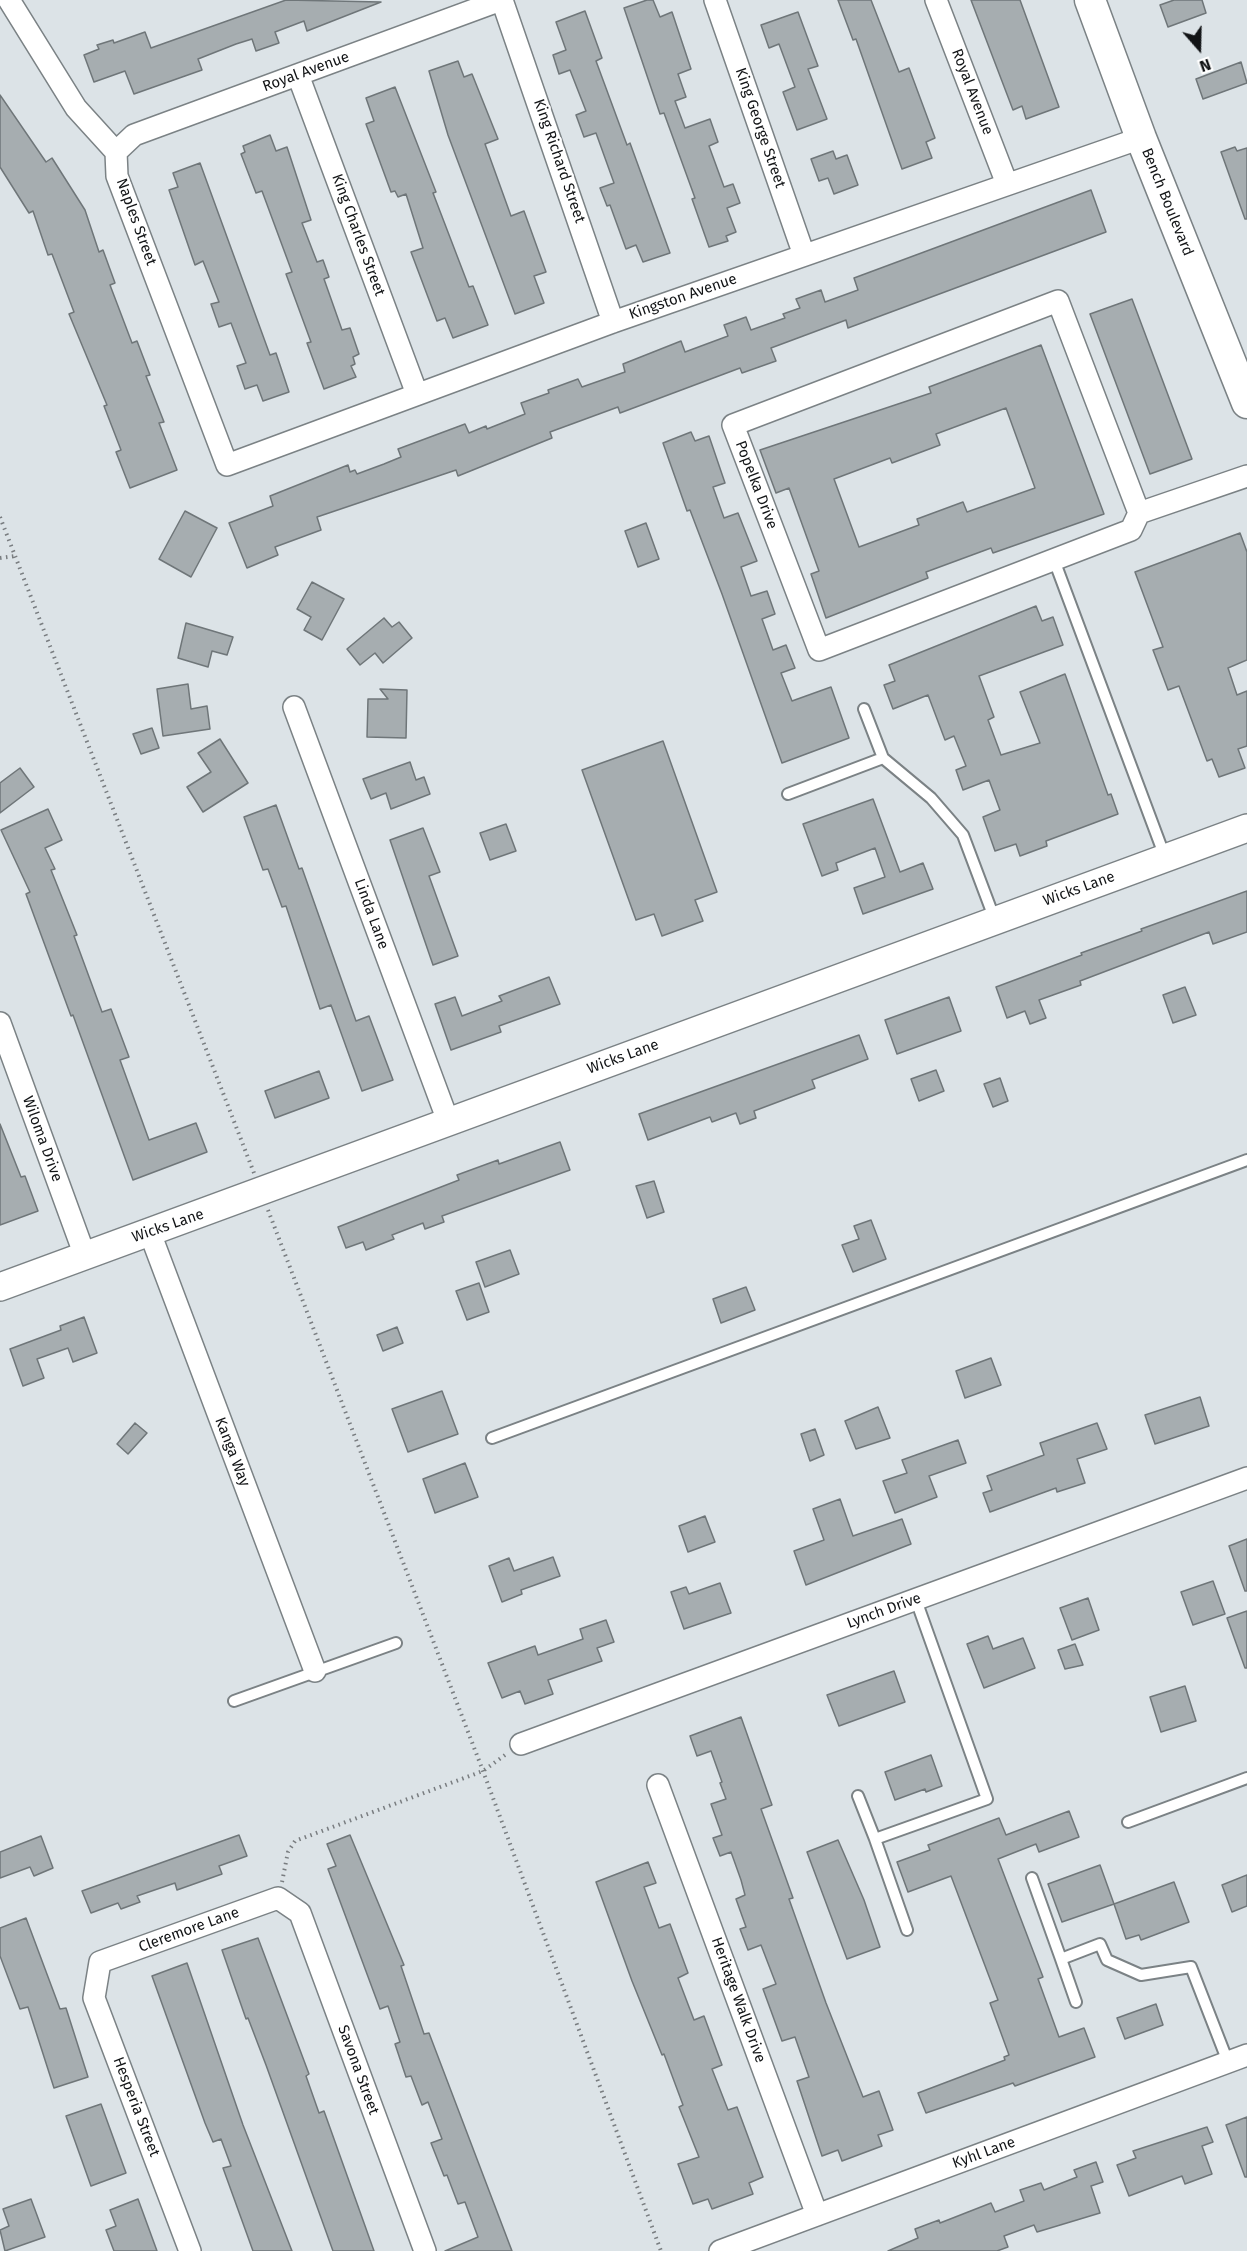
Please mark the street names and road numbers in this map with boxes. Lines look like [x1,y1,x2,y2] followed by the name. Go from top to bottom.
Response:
[947,46,997,138] street label: Royal Avenue
[260,48,352,96] street label: Royal Avenue
[731,66,789,190] street label: King George Street
[529,97,589,225] street label: King Richard Street
[1137,145,1197,259] street label: Bench Boulevard
[328,171,388,299] street label: King Charles Street
[112,176,160,268] street label: Naples Street
[627,270,739,324] street label: Kingston Avenue
[731,438,781,532] street label: Popelka Drive
[1041,868,1117,910] street label: Wicks Lane
[350,876,392,952] street label: Linda Lane
[585,1036,661,1078] street label: Wicks Lane
[18,1094,66,1184] street label: Wiloma Drive
[130,1205,206,1247] street label: Wicks Lane
[211,1415,253,1489] street label: Kanga Way
[844,1589,924,1633] street label: Lynch Drive
[136,1903,242,1957] street label: Cleremore Lane
[707,1935,769,2065] street label: Heritage Walk Drive
[334,2023,382,2117] street label: Savona Street
[109,2055,163,2159] street label: Hesperia Street
[950,2133,1018,2173] street label: Kyhl Lane

